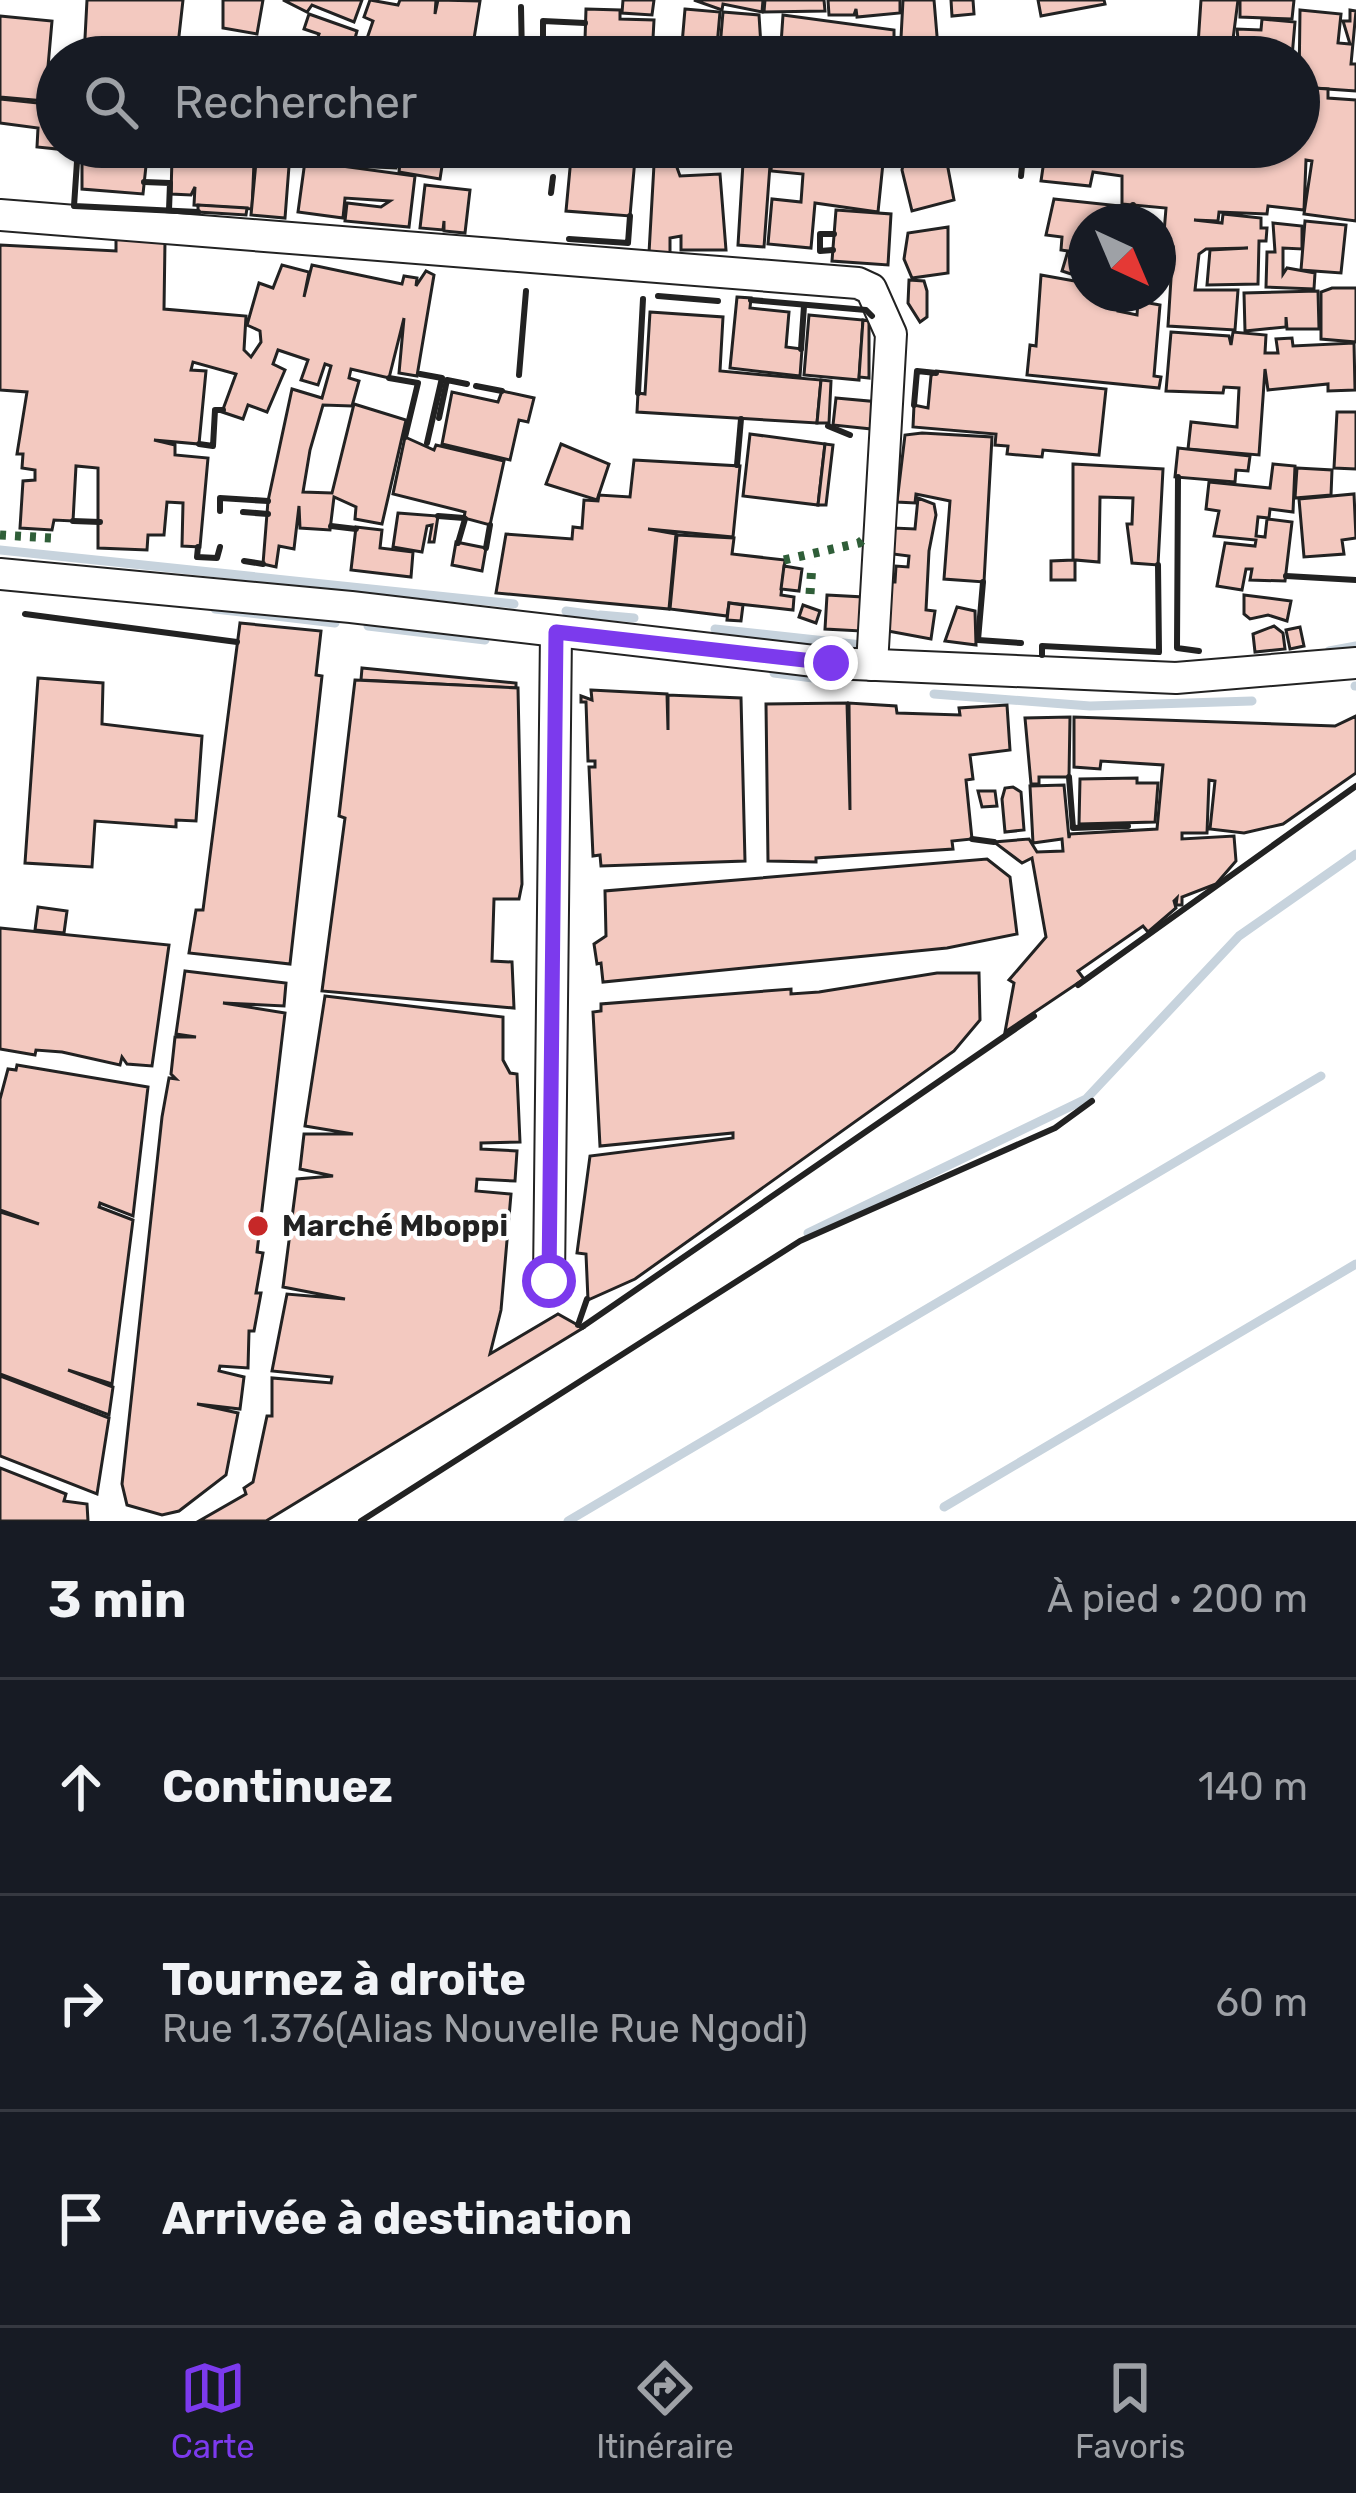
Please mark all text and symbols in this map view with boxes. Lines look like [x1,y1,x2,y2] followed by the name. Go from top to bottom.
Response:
[36,36,1320,168] search box
[78,69,144,135] icon: search
[174,76,417,129] text: Rechercher
[1068,204,1176,312] north arrow
[804,636,858,690] route end
[282,1208,508,1244] place label: Marché Mboppi
[245,1213,271,1239] marker: Marché Mboppi
[522,1254,576,1308] route start
[48,1569,187,1630] text: 3 min
[1047,1576,1308,1622] text: À pied · 200 m
[48,1754,114,1820] icon: ahead
[162,1760,393,1813] text: Continuez
[1198,1764,1308,1810] text: 140 m
[162,1953,526,2006] text: Tournez à droite
[48,1970,114,2036] icon: right
[1215,1980,1308,2026] text: 60 m
[162,2006,808,2052] text: Rue 1.376(Alias Nouvelle Rue Ngodi)
[48,2186,114,2252] icon: arrive
[162,2192,632,2245] text: Arrivée à destination
[171,2355,255,2466] tab: Carte
[596,2355,734,2466] tab: Itinéraire
[1075,2355,1185,2466] tab: Favoris

